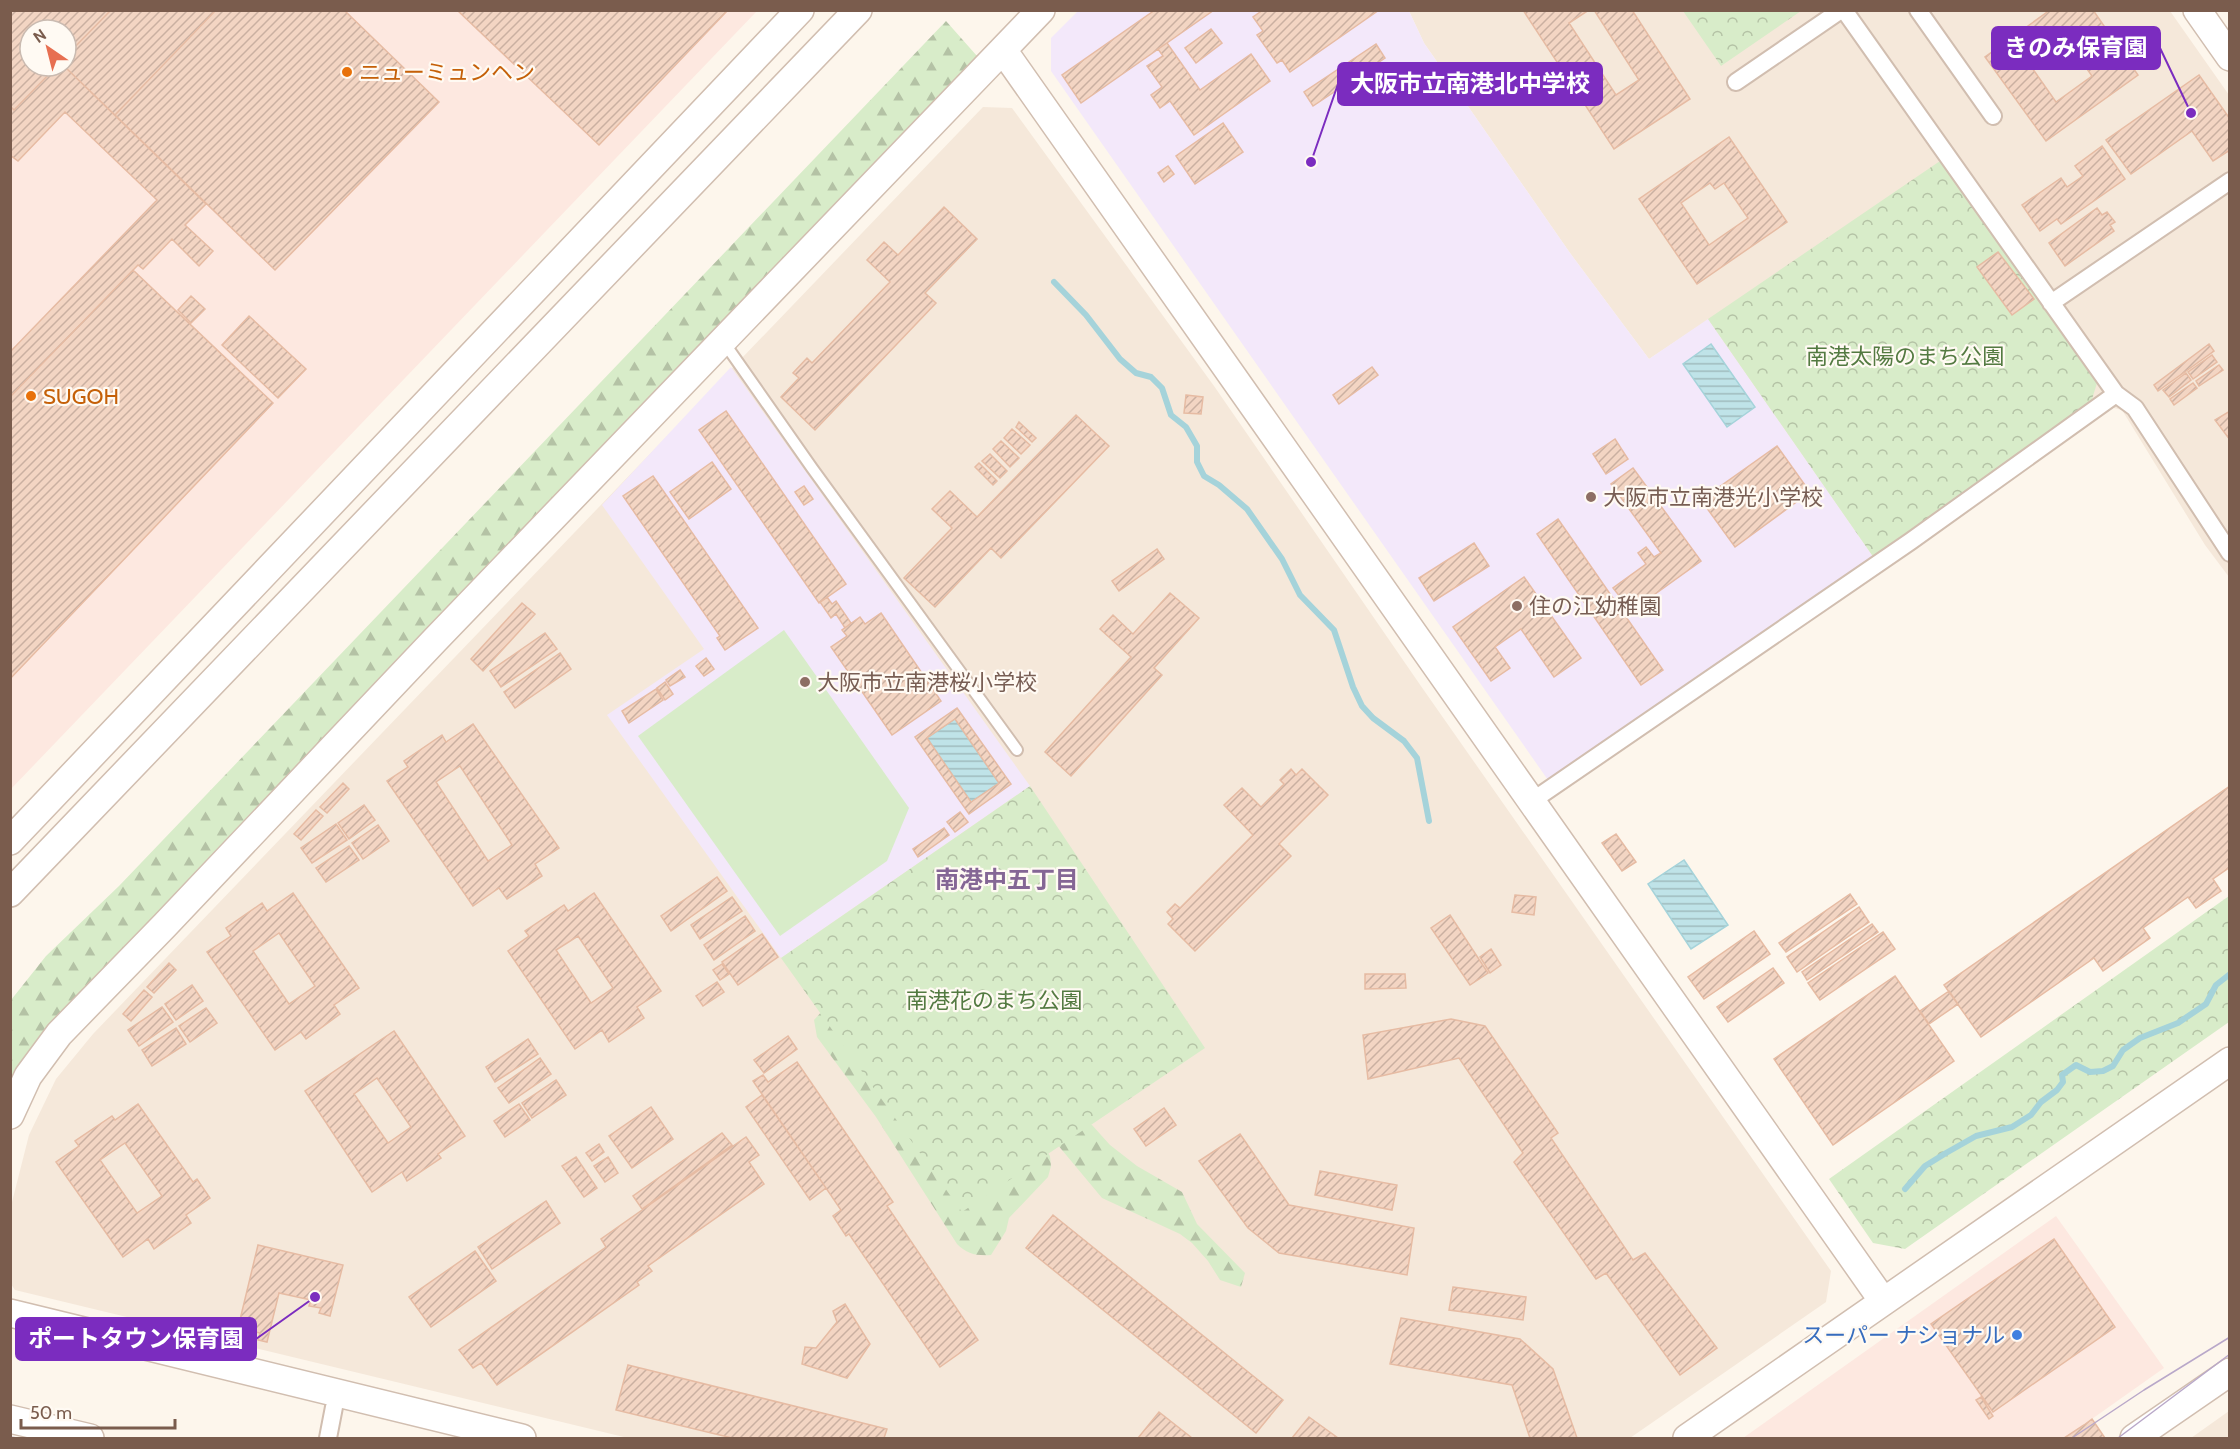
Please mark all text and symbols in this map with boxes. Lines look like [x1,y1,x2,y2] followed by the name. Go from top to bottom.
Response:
[18,18,78,78] north arrow
[30,25,50,47] text: N
[1992,27,2160,69] callout: きのみ保育園
[2004,33,2148,62] text: きのみ保育園
[359,59,535,86] place label: ニューミュンヘン
[1338,63,1602,105] callout: 大阪市立南港北中学校
[340,65,354,79] marker: ニューミュンヘン
[1350,69,1590,98] text: 大阪市立南港北中学校
[1806,343,2004,370] park label: 南港太陽のまち公園
[43,383,119,410] place label: SUGOH
[24,389,38,403] marker: SUGOH
[1603,484,1823,511] place label: 大阪市立南港光小学校
[1584,490,1598,504] marker: 大阪市立南港光小学校
[1529,593,1661,620] place label: 住の江幼稚園
[1510,599,1524,613] marker: 住の江幼稚園
[817,669,1037,696] place label: 大阪市立南港桜小学校
[798,675,812,689] marker: 大阪市立南港桜小学校
[935,865,1079,894] district label: 南港中五丁目
[906,987,1082,1014] park label: 南港花のまち公園
[16,1318,256,1360] callout: ポートタウン保育園
[1802,1322,2005,1349] place label: スーパー ナショナル
[28,1324,244,1353] text: ポートタウン保育園
[2010,1328,2024,1342] marker: スーパー ナショナル
[21,1392,176,1430] scale bar
[30,1402,72,1424] text: 50 m

